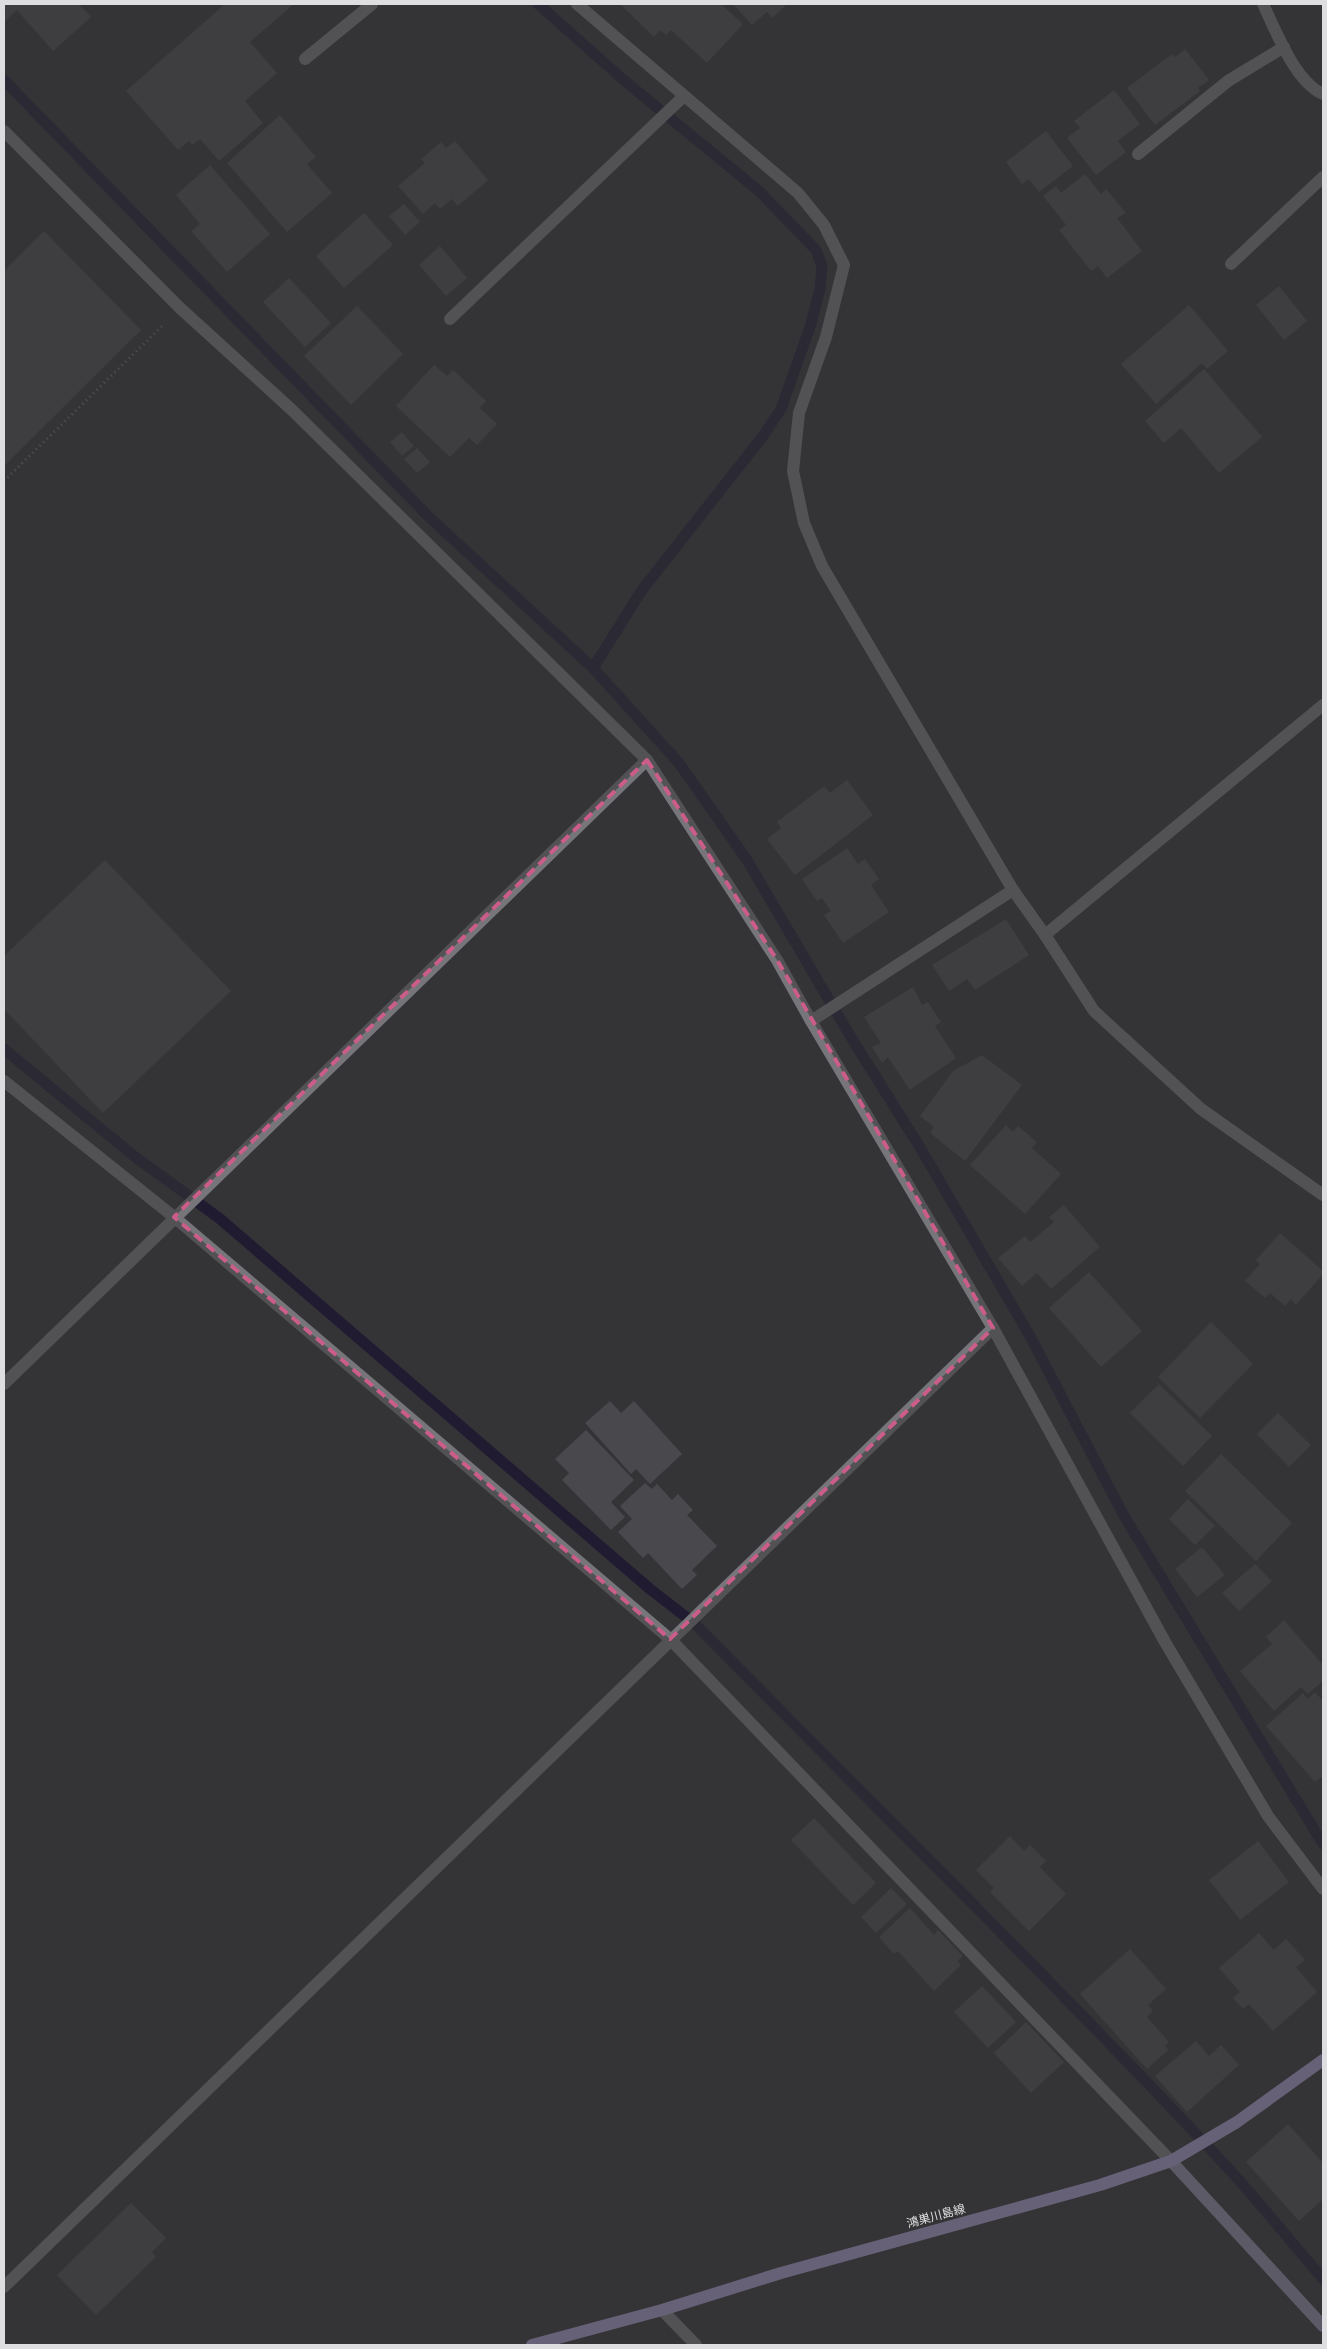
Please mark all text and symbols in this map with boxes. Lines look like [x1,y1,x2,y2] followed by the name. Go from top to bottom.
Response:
[905,2200,967,2231] street label: 鴻巣川島線

